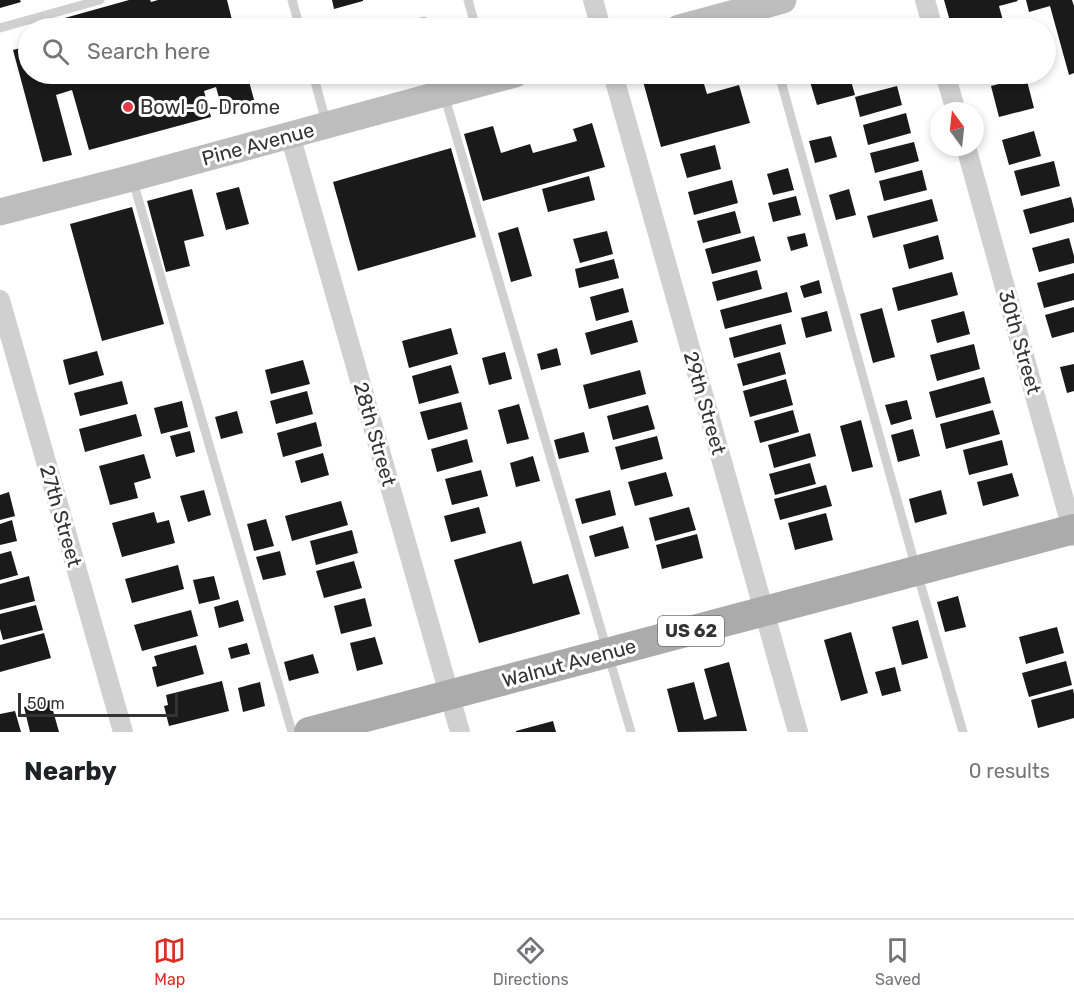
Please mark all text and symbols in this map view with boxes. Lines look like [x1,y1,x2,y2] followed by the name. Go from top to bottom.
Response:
[18,18,1056,84] search box
[39,35,72,68] icon: search
[87,38,210,65] text: Search here
[140,95,280,119] place label: Bowl-O-Drome
[121,100,135,114] marker: Bowl-O-Drome
[930,102,984,156] north arrow
[199,117,317,171] street label: Pine Avenue
[994,287,1046,397] street label: 30th Street
[679,349,731,458] street label: 29th Street
[349,379,401,489] street label: 28th Street
[35,462,87,570] street label: 27th Street
[658,616,724,646] road number: US 62
[499,634,639,692] street label: Walnut Avenue
[18,690,178,718] scale bar
[27,694,65,713] text: 50 m
[24,756,117,787] text: Nearby
[969,759,1050,783] text: 0 results
[153,934,186,989] tab: Map
[493,934,569,989] tab: Directions
[875,934,921,989] tab: Saved

